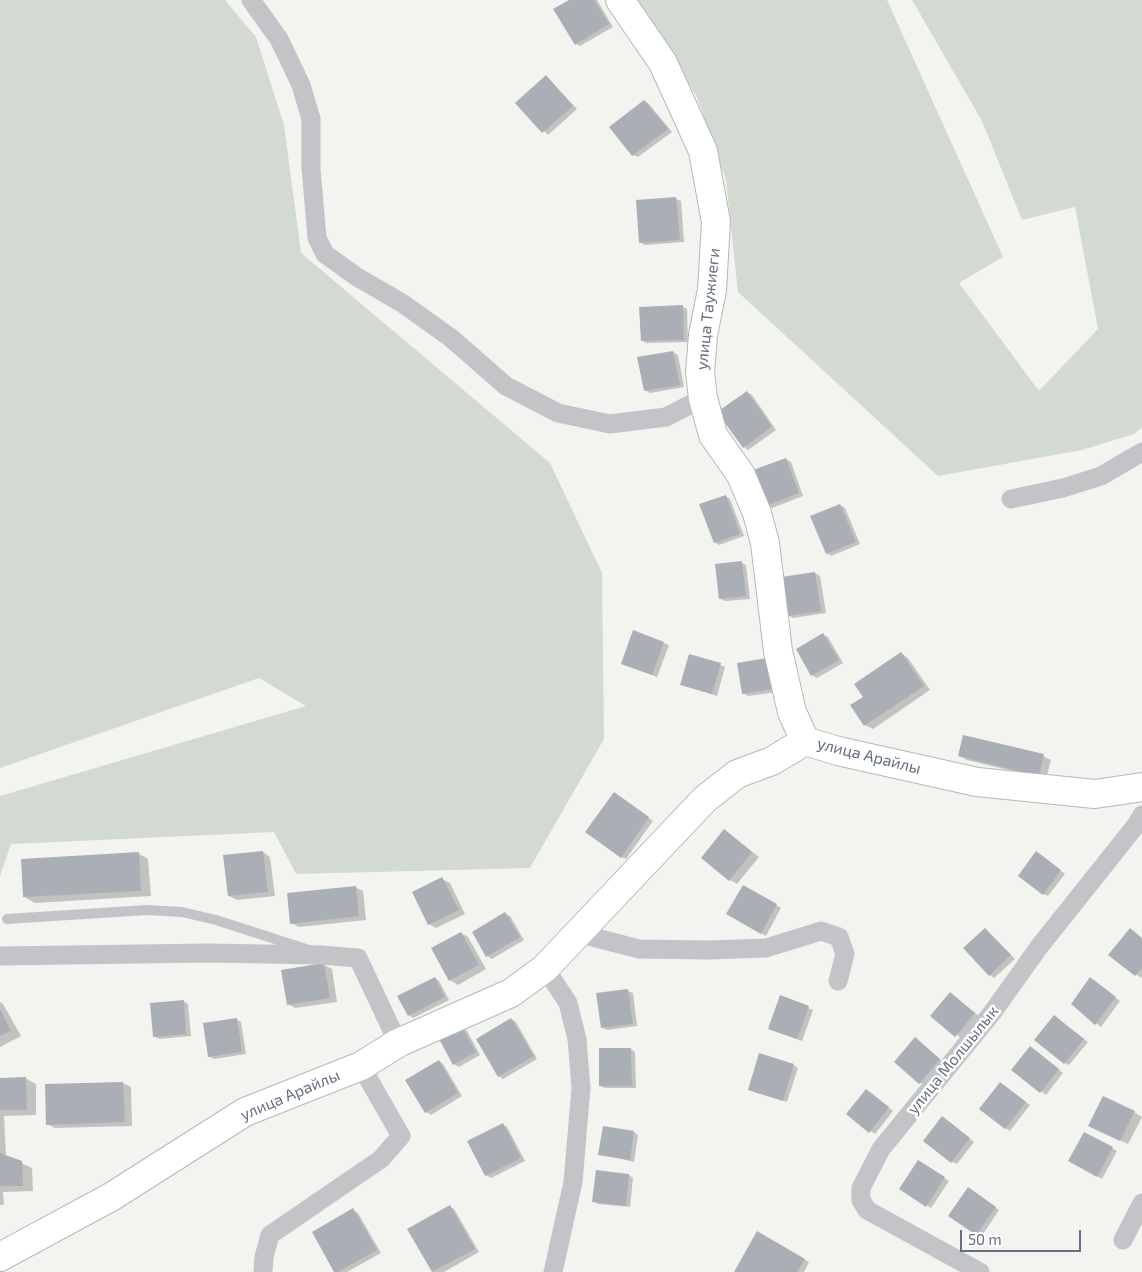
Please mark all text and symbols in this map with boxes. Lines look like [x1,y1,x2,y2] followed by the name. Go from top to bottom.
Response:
[692,247,724,371] street label: улица Таужиеги
[815,734,923,778] street label: улица Арайлы
[903,1002,1003,1118] street label: улица Молшылык
[237,1065,343,1125] street label: улица Арайлы
[962,1220,1083,1252] scale bar
[968,1230,1002,1248] text: 50 m

